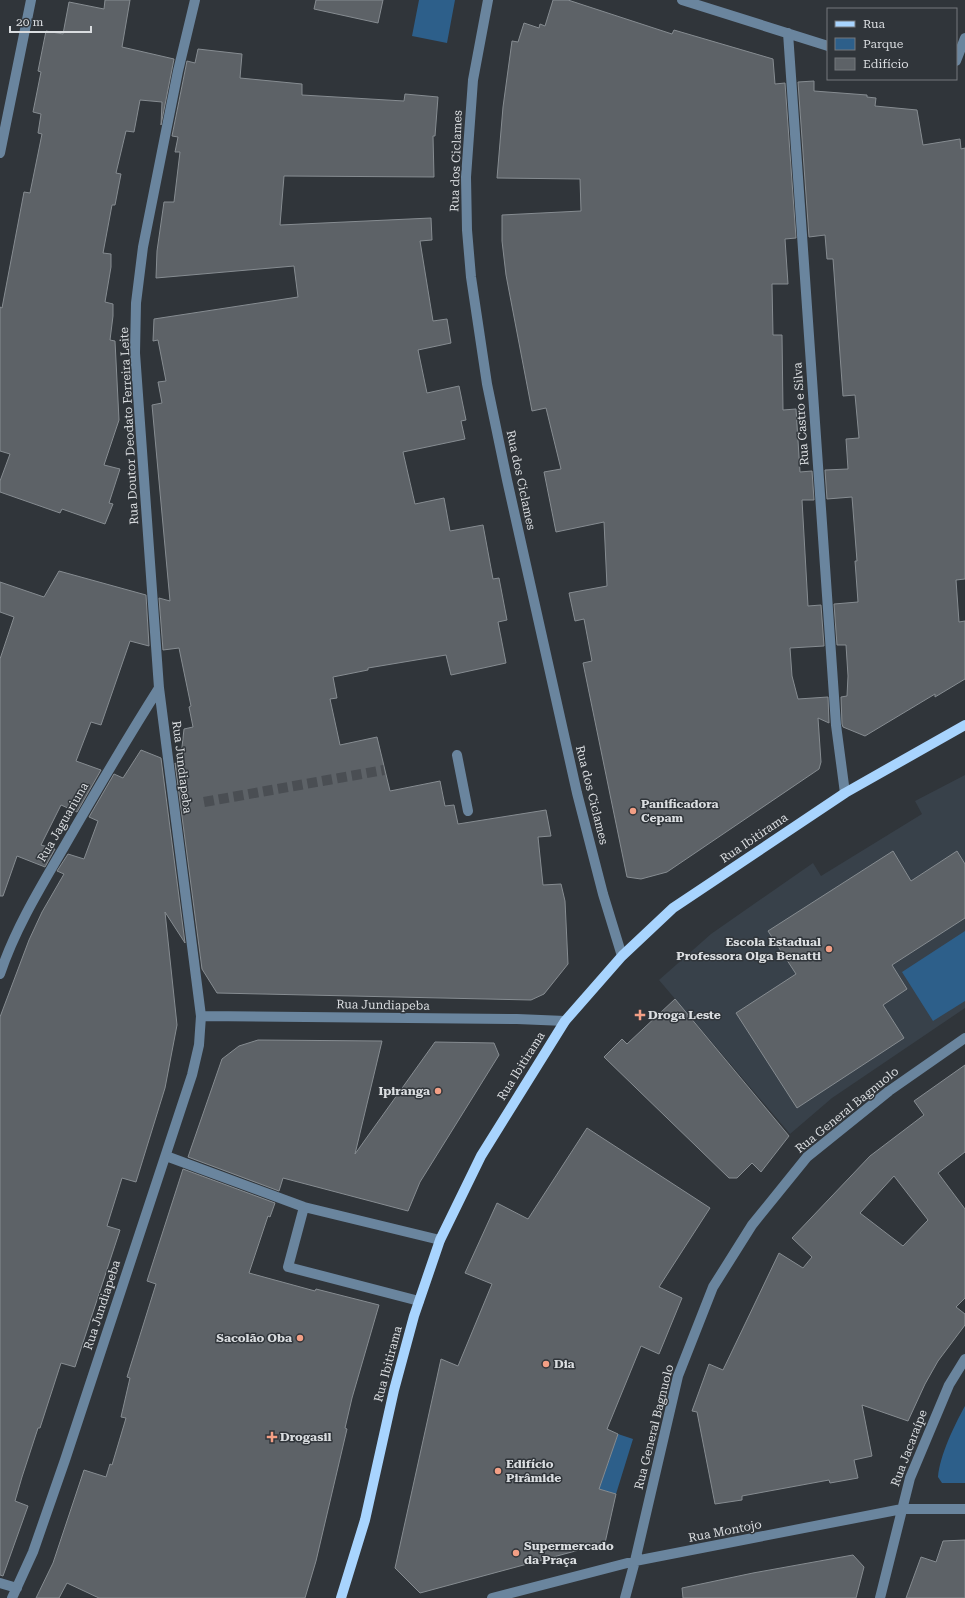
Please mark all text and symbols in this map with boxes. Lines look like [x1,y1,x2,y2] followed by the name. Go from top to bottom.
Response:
[10,8,91,34] scale bar
[827,8,957,80] legend
[16,15,43,29] text: 20 m
[863,17,886,31] text: Rua
[863,37,904,51] text: Parque
[863,57,909,71] text: Edifício
[447,110,465,212] street label: Rua dos Ciclames
[117,326,141,525] street label: Rua Doutor Deodato Ferreira Leite
[790,361,812,466] street label: Rua Castro e Silva
[504,429,538,531] street label: Rua dos Ciclames
[169,720,195,815] street label: Rua Jundiapeba
[573,744,611,846] street label: Rua dos Ciclames
[35,779,92,864] street label: Rua Jaguariuna
[641,797,719,825] place label: Panificadora Cepam
[628,806,638,816] marker: Panificadora Cepam
[718,810,791,866] street label: Rua Ibitirama
[676,935,821,963] place label: Escola Estadual Professora Olga Benatti
[824,944,834,954] marker: Escola Estadual Professora Olga Benatti
[336,997,430,1013] street label: Rua Jundiapeba
[648,1008,721,1022] place label: Droga Leste
[635,1010,645,1020] marker: Droga Leste
[494,1029,548,1103] street label: Rua Ibitirama
[793,1064,901,1156] street label: Rua General Bagnuolo
[378,1084,430,1098] place label: Ipiranga
[433,1086,443,1096] marker: Ipiranga
[81,1258,123,1352] street label: Rua Jundiapeba
[371,1324,405,1404] street label: Rua Ibitirama
[216,1331,292,1345] place label: Sacolão Oba
[295,1333,305,1343] marker: Sacolão Oba
[554,1357,575,1371] place label: Dia
[541,1359,551,1369] marker: Dia
[632,1363,676,1491] street label: Rua General Bagnuolo
[888,1407,930,1488] street label: Rua Jacaraípe
[280,1430,331,1444] place label: Drogasil
[267,1432,277,1442] marker: Drogasil
[506,1457,561,1485] place label: Edifício Pirâmide
[493,1466,503,1476] marker: Edifício Pirâmide
[687,1517,763,1545] street label: Rua Montojo
[524,1539,614,1567] place label: Supermercado da Praça
[511,1548,521,1558] marker: Supermercado da Praça

